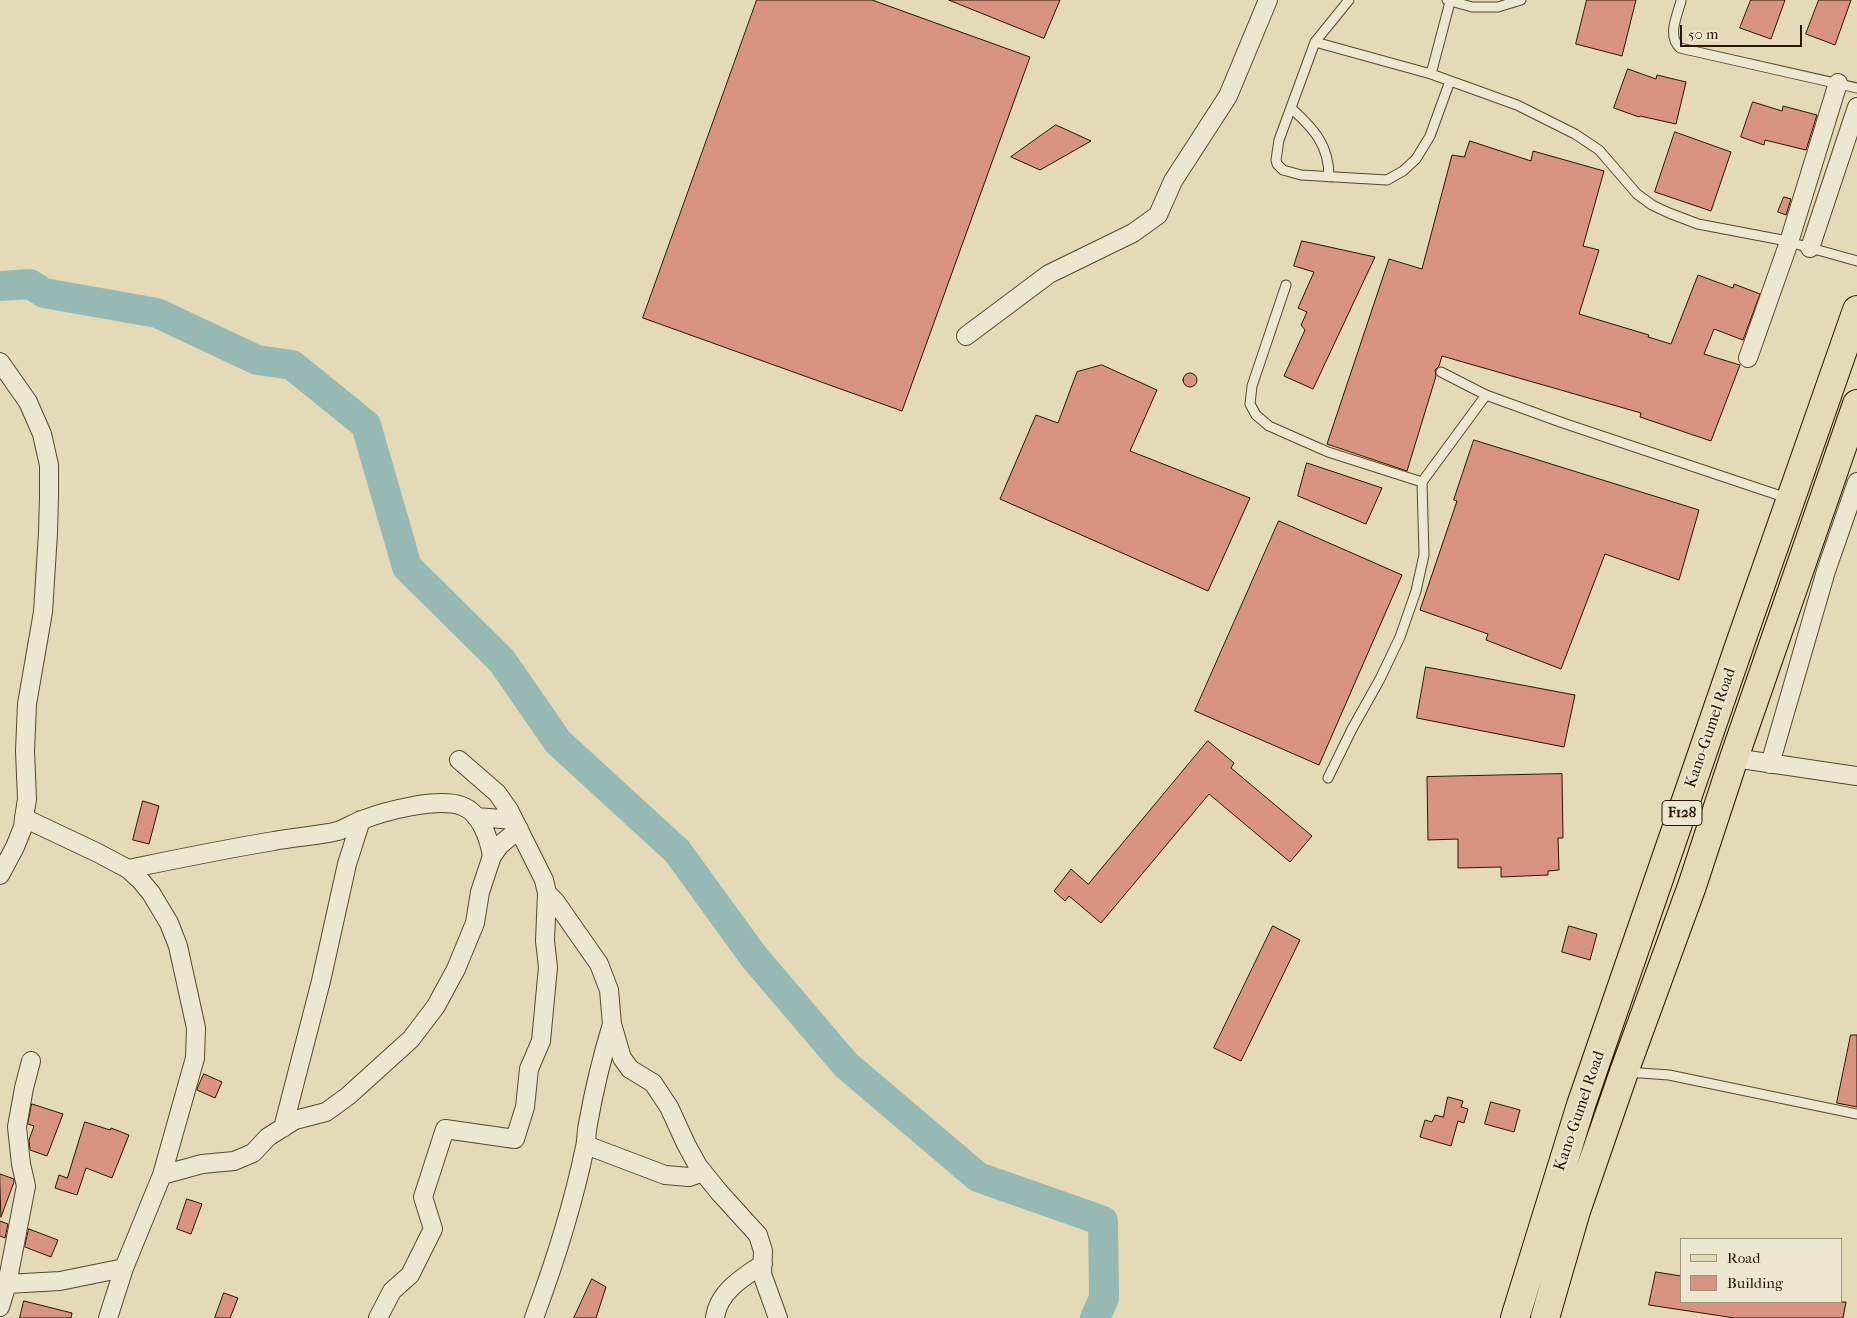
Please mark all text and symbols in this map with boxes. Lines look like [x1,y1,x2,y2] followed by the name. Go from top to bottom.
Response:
[1682,15,1804,47] scale bar
[1688,25,1718,43] text: 50 m
[1681,665,1741,791] street label: Kano-Gumel Road
[1662,800,1702,826] road number: F128
[1550,1048,1610,1174] street label: Kano-Gumel Road
[1680,1238,1842,1303] legend
[1727,1249,1760,1267] text: Road
[1727,1274,1783,1292] text: Building

